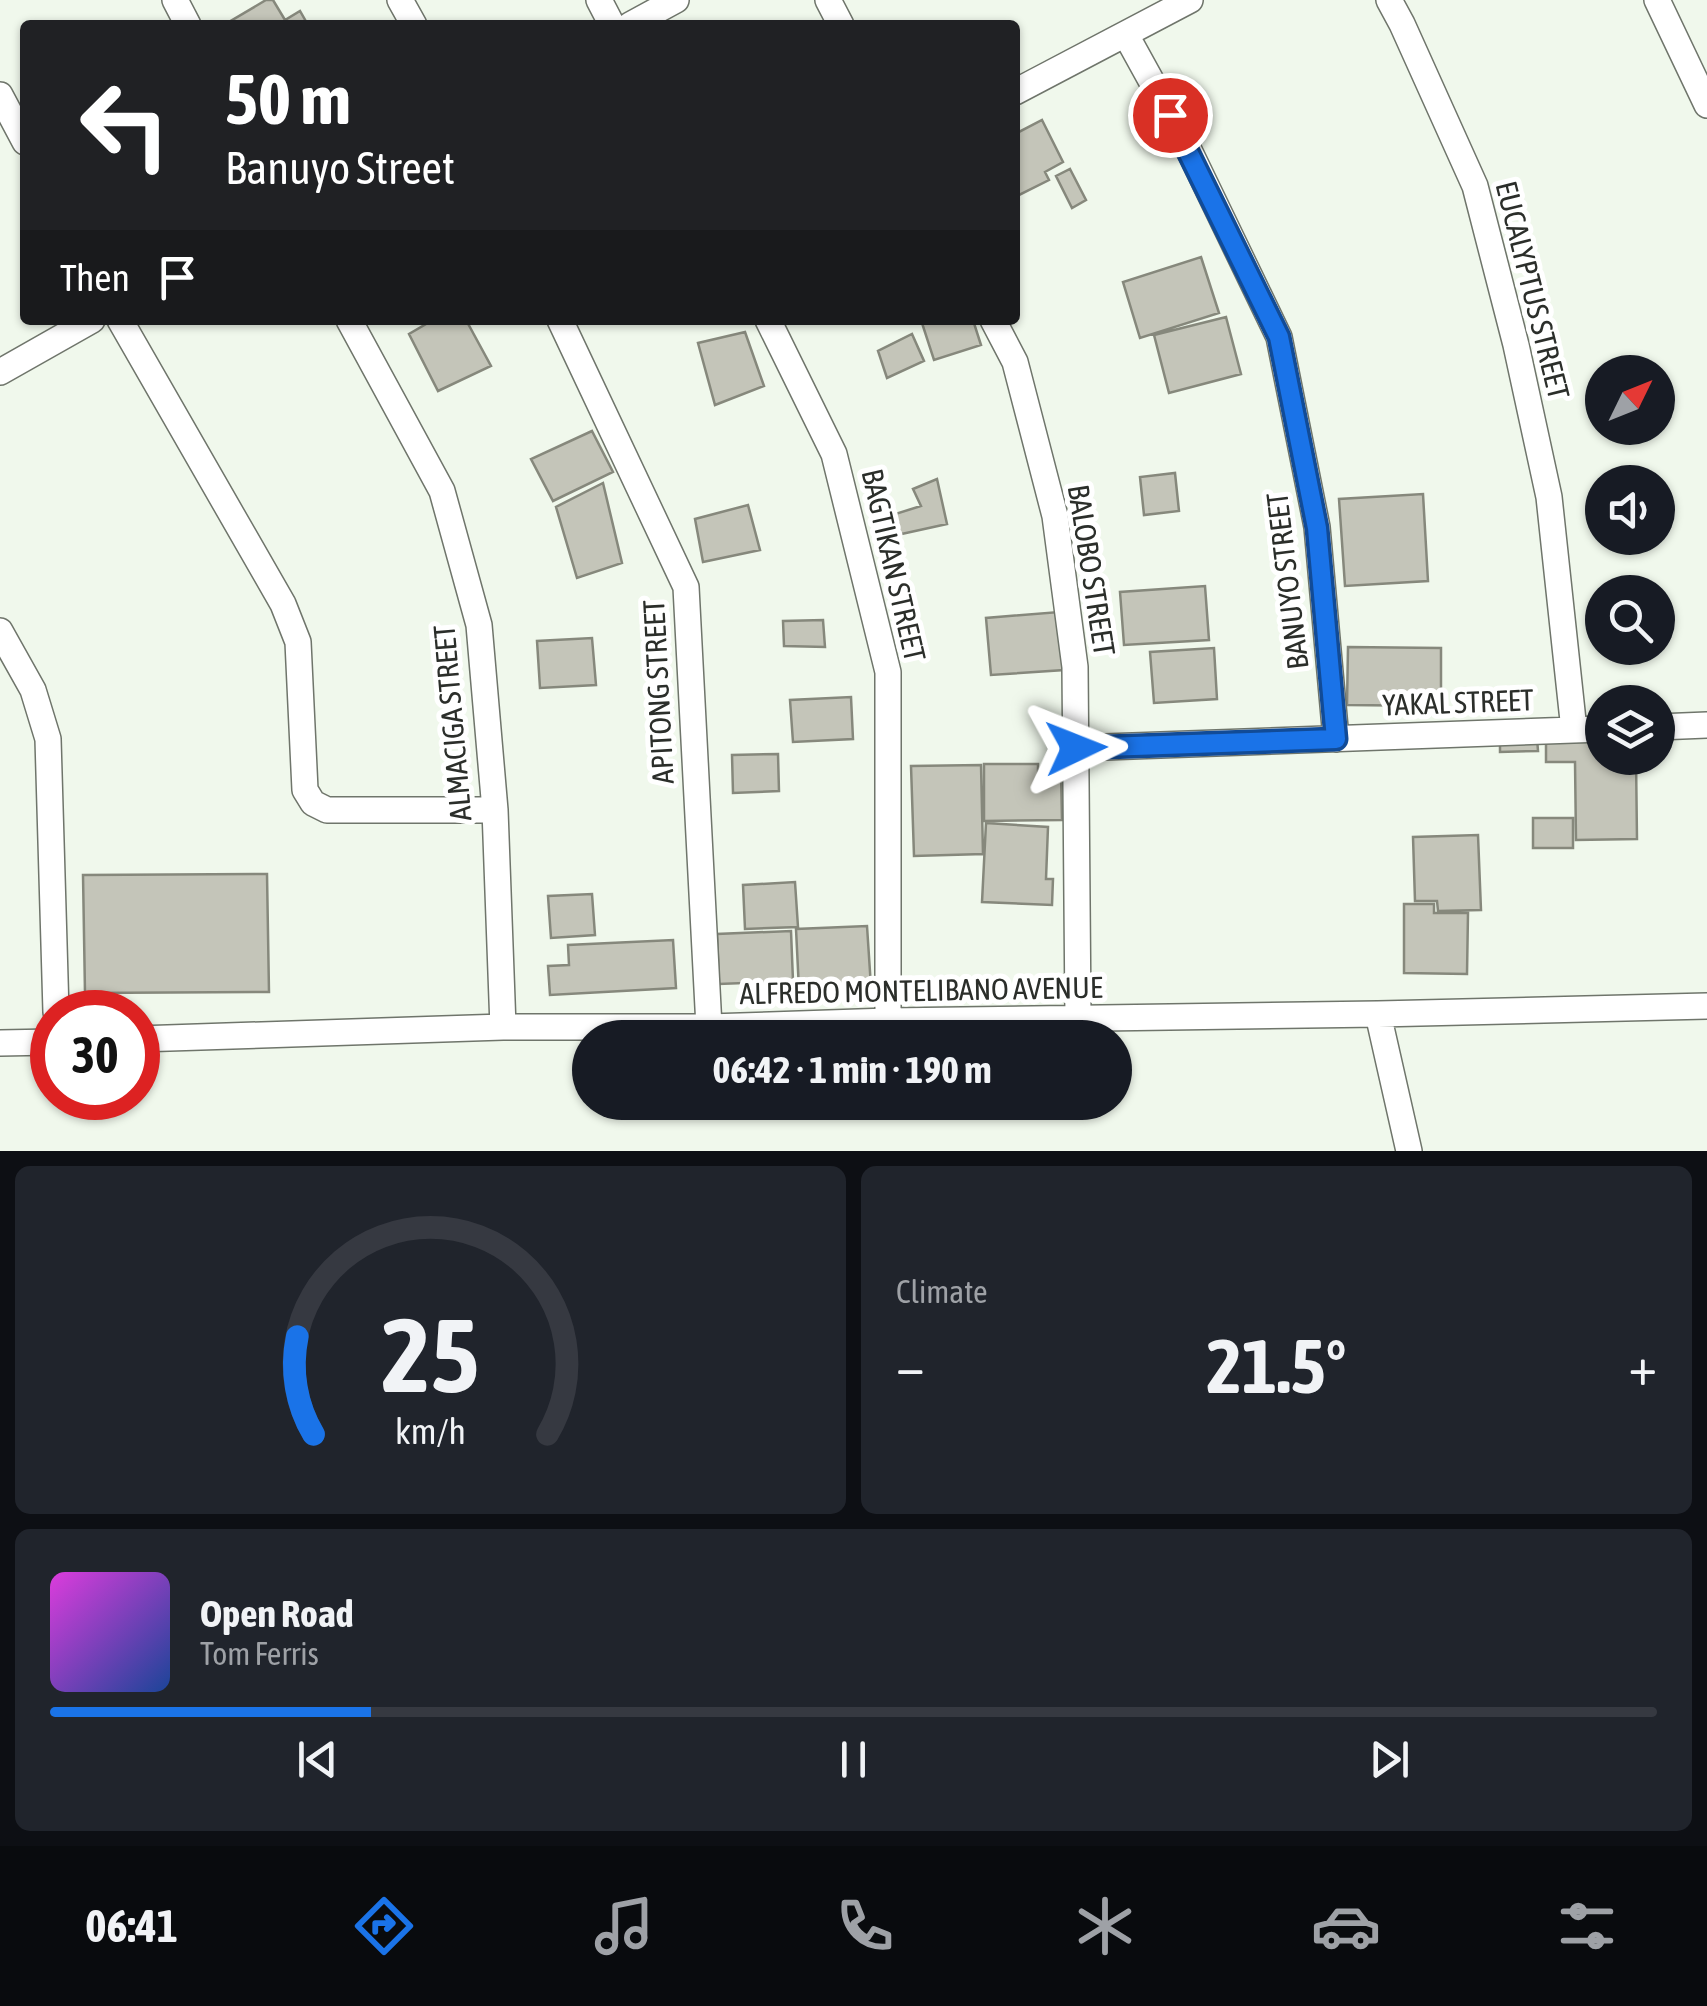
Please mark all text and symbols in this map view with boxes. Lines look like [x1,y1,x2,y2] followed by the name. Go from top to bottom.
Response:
[225,59,351,139] text: 50 m
[60,60,190,190] icon: left
[1128,73,1213,158] pin
[1143,88,1198,143] icon: arrive
[225,142,455,194] text: Banuyo Street
[1489,178,1577,402] street label: EUCALYPTUS STREET
[150,250,205,305] icon: arrive
[60,256,130,299] text: Then
[1585,355,1675,445] north arrow
[1585,355,1675,775] map controls
[1585,465,1675,555] button: sound
[855,466,933,664] street label: BAGTIKAN STREET
[1062,482,1122,658] street label: BALOBO STREET
[1259,491,1315,671] street label: BANUYO STREET
[1585,575,1675,665] button: search
[636,599,680,785] street label: APITONG STREET
[427,624,477,822] street label: ALMACIGA STREET
[1382,682,1534,722] street label: YAKAL STREET
[1585,685,1675,775] button: layers
[1024,696,1128,800] position arrow
[739,970,1103,1010] street label: ALFREDO MONTELIBANO AVENUE
[30,990,160,1120] speed limit sign: 30
[712,1048,992,1091] text: 06:42 · 1 min · 190 m
[896,1273,988,1310] text: Climate
[382,1295,479,1414] text: 25
[1207,1323,1346,1409] text: 21.5°
[896,1334,925,1397] text: −
[1628,1334,1657,1397] text: +
[395,1411,466,1452] text: km/h
[200,1592,354,1635] text: Open Road
[200,1635,319,1672] text: Tom Ferris
[290,1732,345,1787] icon: previous
[826,1732,881,1787] icon: pause
[1362,1732,1417,1787] icon: next
[349,1891,419,1961] icon: directions
[589,1891,659,1961] icon: music
[830,1891,900,1961] icon: phone
[1070,1891,1140,1961] icon: climate
[1311,1891,1381,1961] icon: car
[1552,1891,1622,1961] icon: filters
[85,1900,178,1952] text: 06:41

